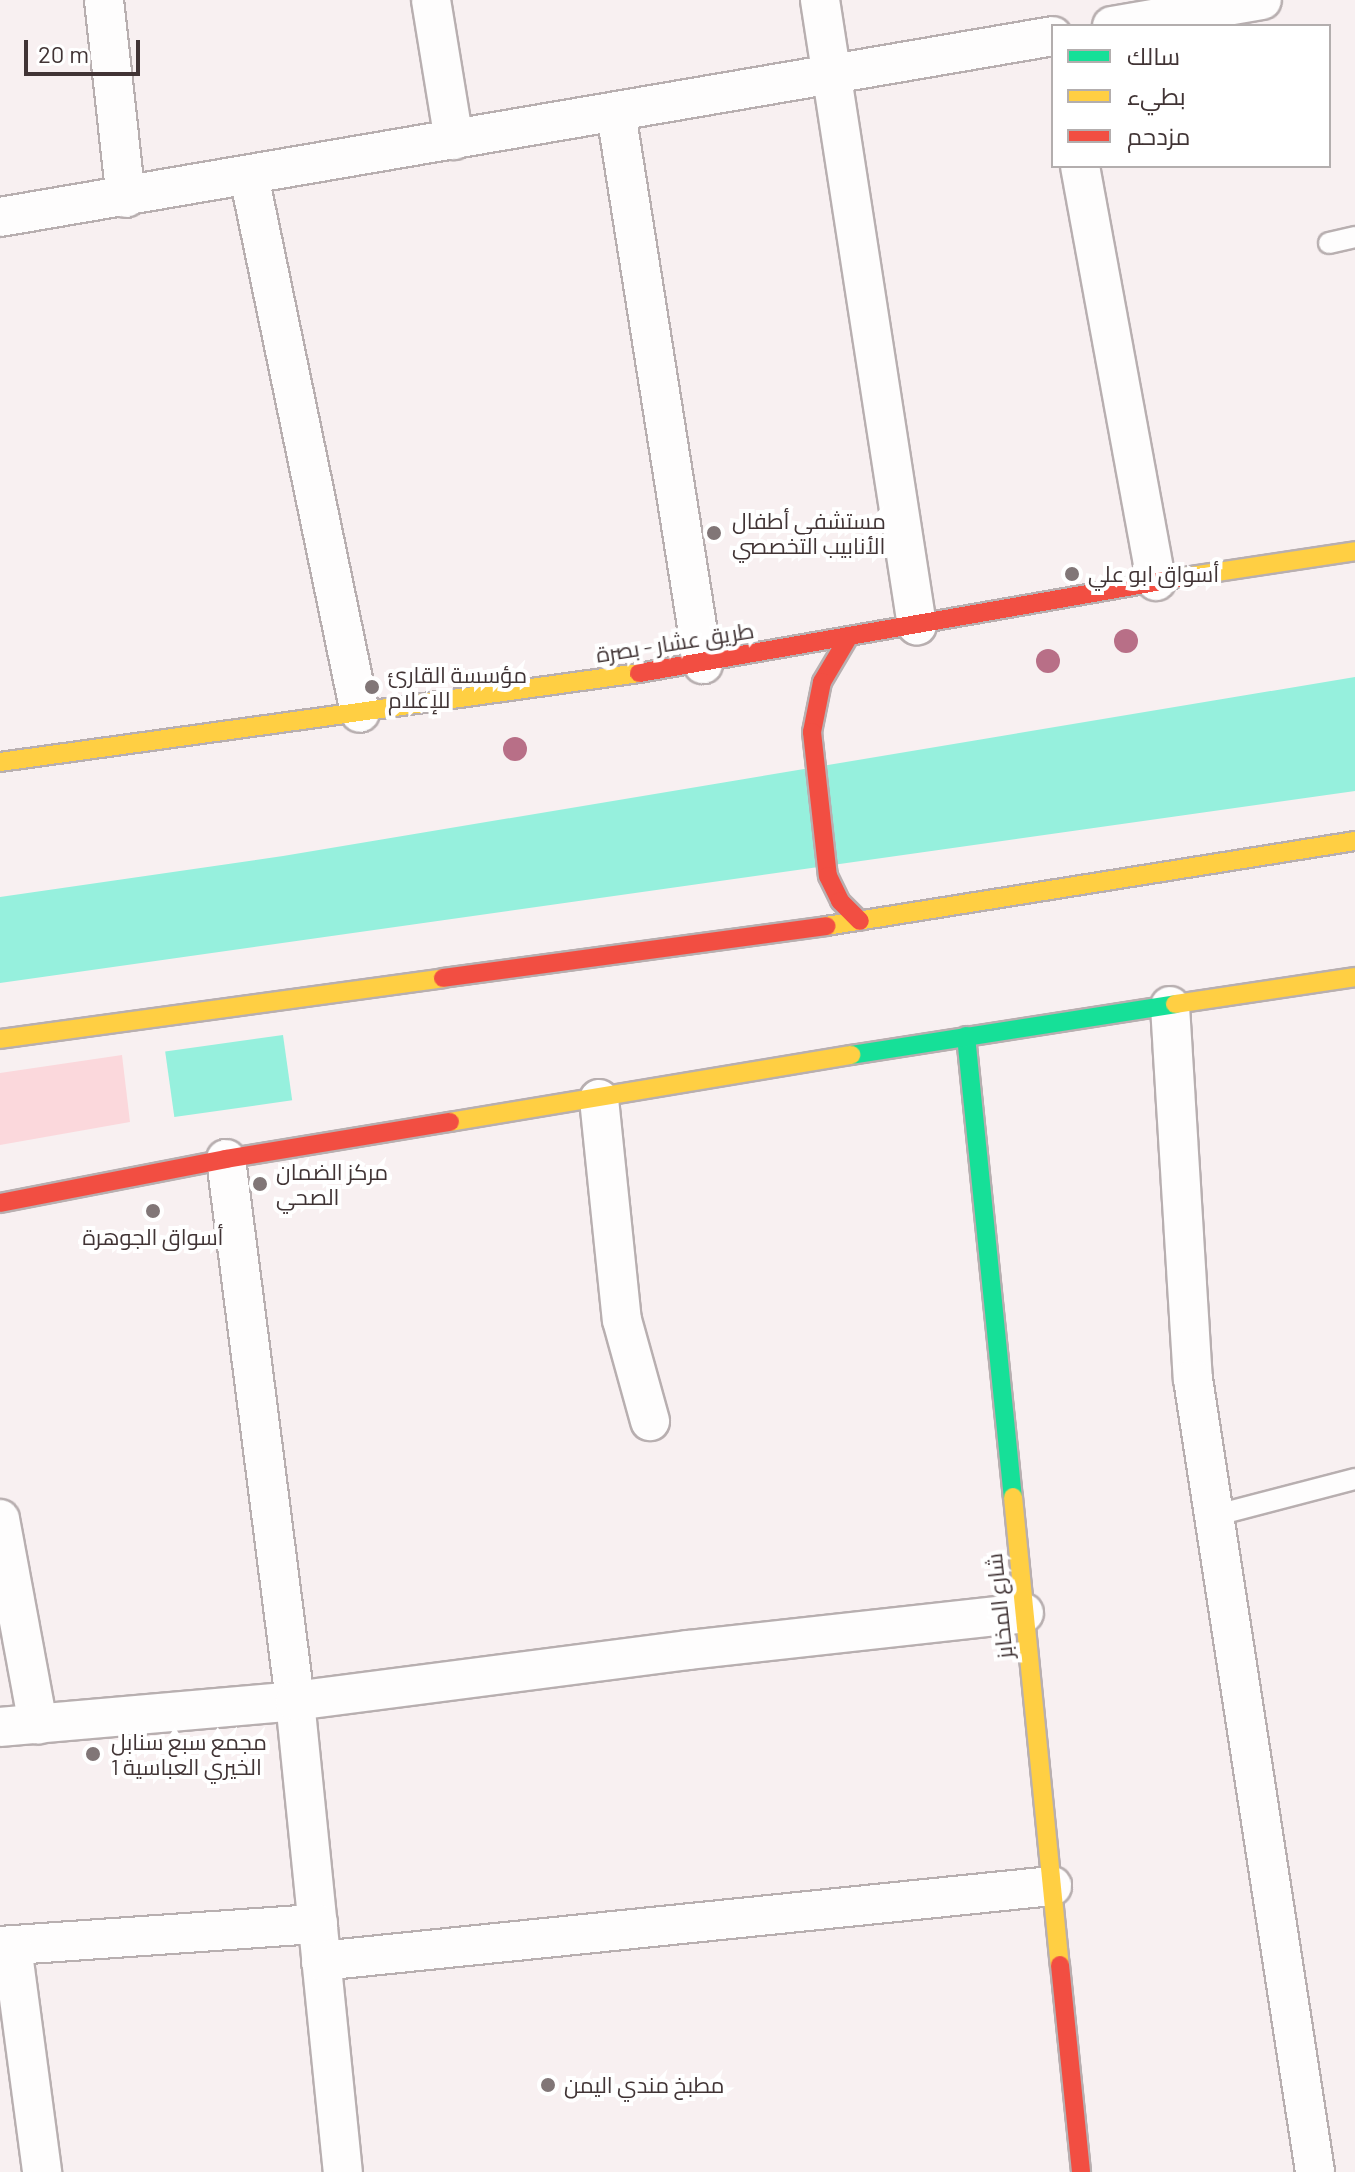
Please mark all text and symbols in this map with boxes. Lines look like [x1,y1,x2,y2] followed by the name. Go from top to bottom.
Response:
[28,24,144,74] scale bar
[1051,24,1331,168] legend
[38,39,89,68] text: 20 m
[1127,41,1180,70] text: سالك
[1127,81,1186,110] text: بطيء
[1127,121,1190,150] text: مزدحم
[732,507,886,558] place label: مستشفى أطفال الأنابيب التخصصي
[703,522,725,544] marker: مستشفى أطفال الأنابيب التخصصي
[1088,561,1219,587] place label: أسواق ابو علي
[1063,565,1081,583] marker: أسواق ابو علي
[594,616,756,668] street label: طريق عشار - بصرة
[388,661,527,712] place label: مؤسسة القارئ للإعلام
[363,678,381,696] marker: مؤسسة القارئ للإعلام
[276,1158,388,1210] place label: مركز الضمان الصحي
[251,1175,269,1193] marker: مركز الضمان الصحي
[144,1202,162,1220] marker: أسواق الجوهرة
[82,1224,224,1250] place label: أسواق الجوهرة
[980,1552,1018,1660] street label: شارع المخابز
[111,1728,267,1780] place label: مجمع سبع سنابل الخيري العباسية 1
[82,1743,104,1765] marker: مجمع سبع سنابل الخيري العباسية 1
[564,2072,724,2098] place label: مطبخ مندي اليمن
[539,2076,557,2094] marker: مطبخ مندي اليمن

